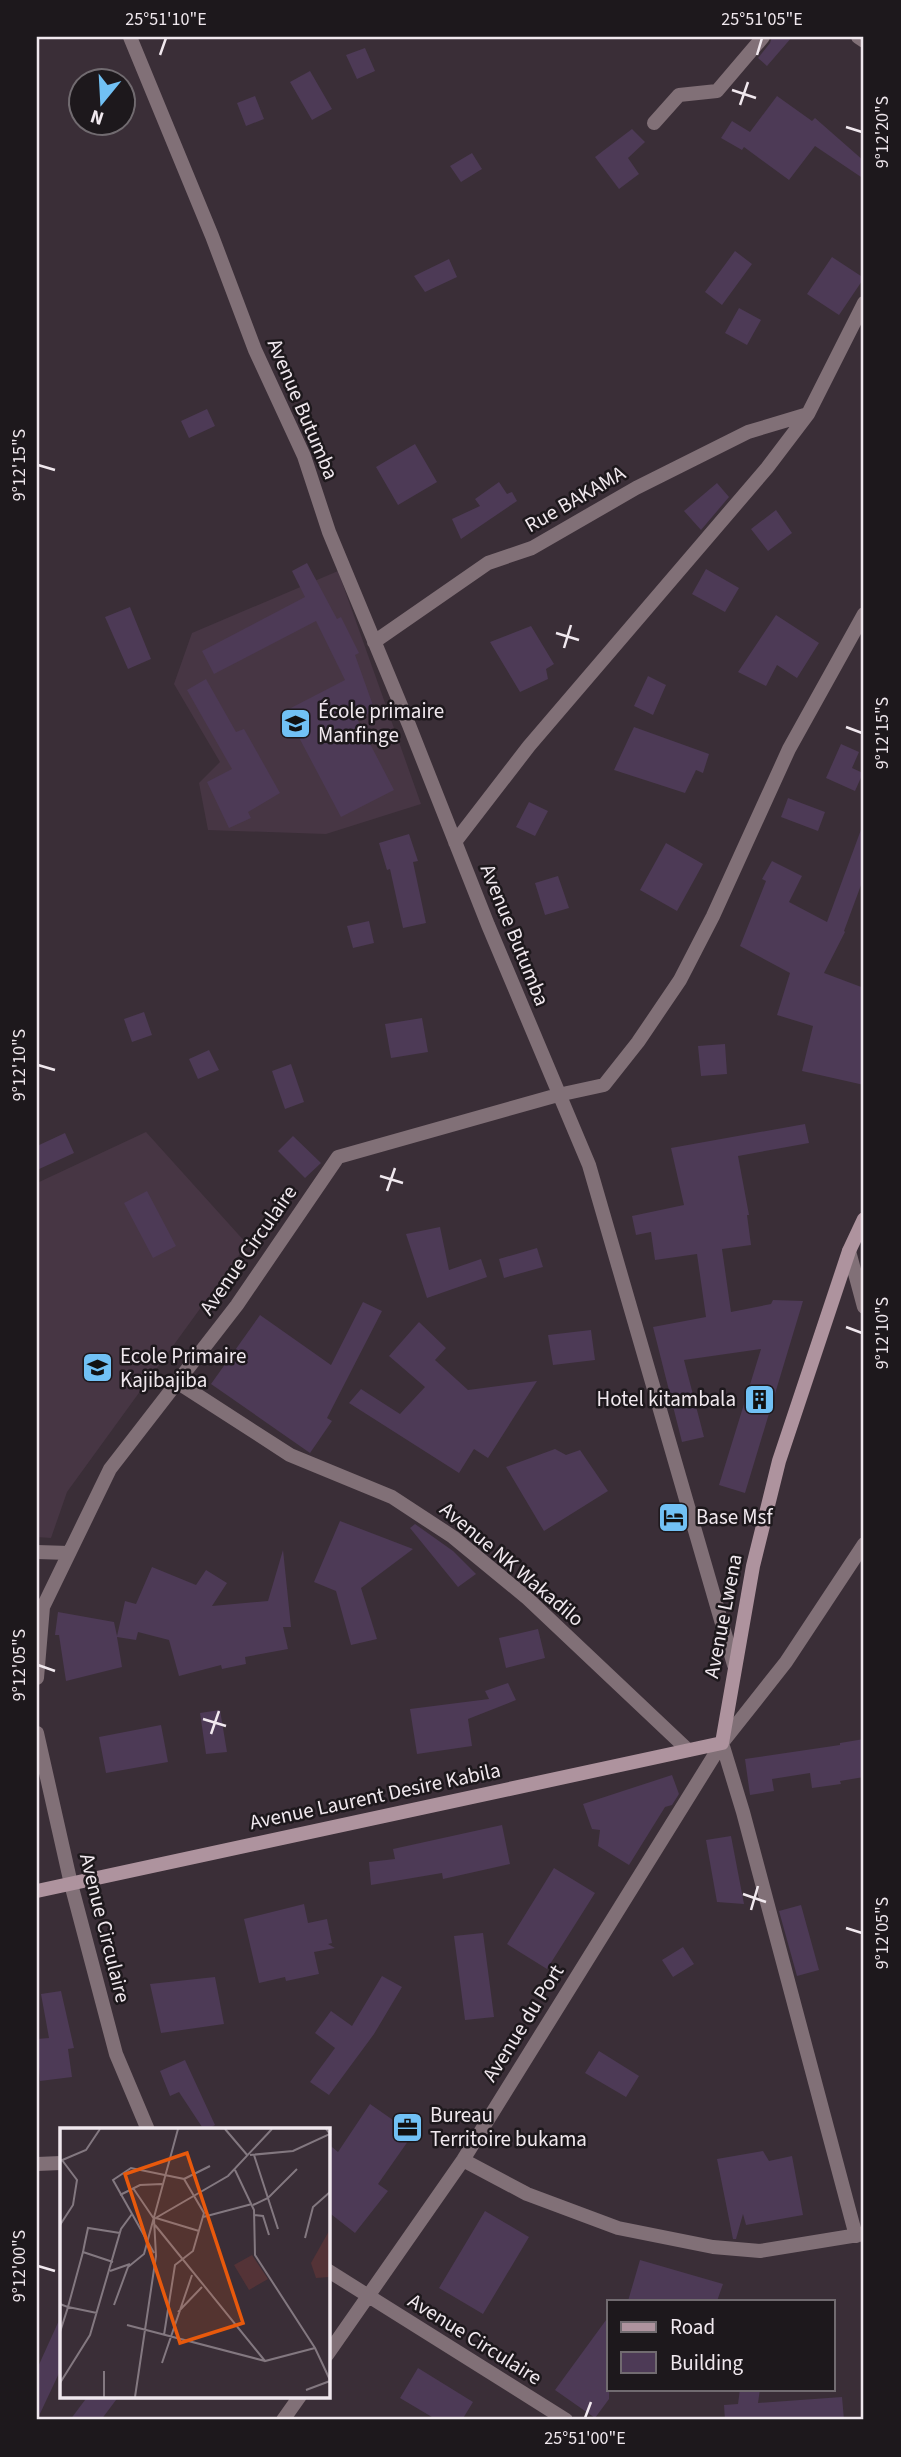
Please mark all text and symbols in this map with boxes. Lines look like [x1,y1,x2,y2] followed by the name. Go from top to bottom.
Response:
[125,7,207,32] text: 25°51'10"E
[721,7,803,32] text: 25°51'05"E
[66,66,136,136] north arrow
[870,96,895,168] text: 9°12'20"S
[87,102,107,132] text: N
[260,334,346,484] street label: Avenue Butumba
[7,429,32,501] text: 9°12'15"S
[519,458,631,540] street label: Rue BAKAMA
[318,696,444,750] place label: École primaire Manfinge
[870,697,895,769] text: 9°12'15"S
[278,706,312,740] school or university icon: École primaire Manfinge
[473,860,557,1010] street label: Avenue Butumba
[7,1029,32,1101] text: 9°12'10"S
[192,1179,304,1321] street label: Avenue Circulaire
[870,1297,895,1369] text: 9°12'10"S
[120,1341,246,1395] place label: Ecole Primaire Kajibajiba
[80,1351,114,1385] school or university icon: Ecole Primaire Kajibajiba
[742,1382,776,1416] building icon: Hotel kitambala
[596,1384,736,1414] place label: Hotel kitambala
[433,1495,591,1633] street label: Avenue NK Wakadilo
[656,1500,690,1534] hotel icon: Base Msf
[696,1502,773,1532] place label: Base Msf
[696,1551,750,1681] street label: Avenue Lwena
[7,1629,32,1701] text: 9°12'05"S
[247,1755,503,1837] street label: Avenue Laurent Desire Kabila
[72,1850,138,2006] street label: Avenue Circulaire
[870,1897,895,1969] text: 9°12'05"S
[475,1959,571,2087] street label: Avenue du Port
[430,2100,587,2154] place label: Bureau Territoire bukama
[390,2110,424,2144] office icon: Bureau Territoire bukama
[60,2128,329,2398] inset map
[7,2230,32,2302] text: 9°12'00"S
[402,2286,548,2392] street label: Avenue Circulaire
[607,2300,834,2390] legend
[670,2312,715,2342] text: Road
[670,2348,744,2378] text: Building
[544,2426,626,2451] text: 25°51'00"E

